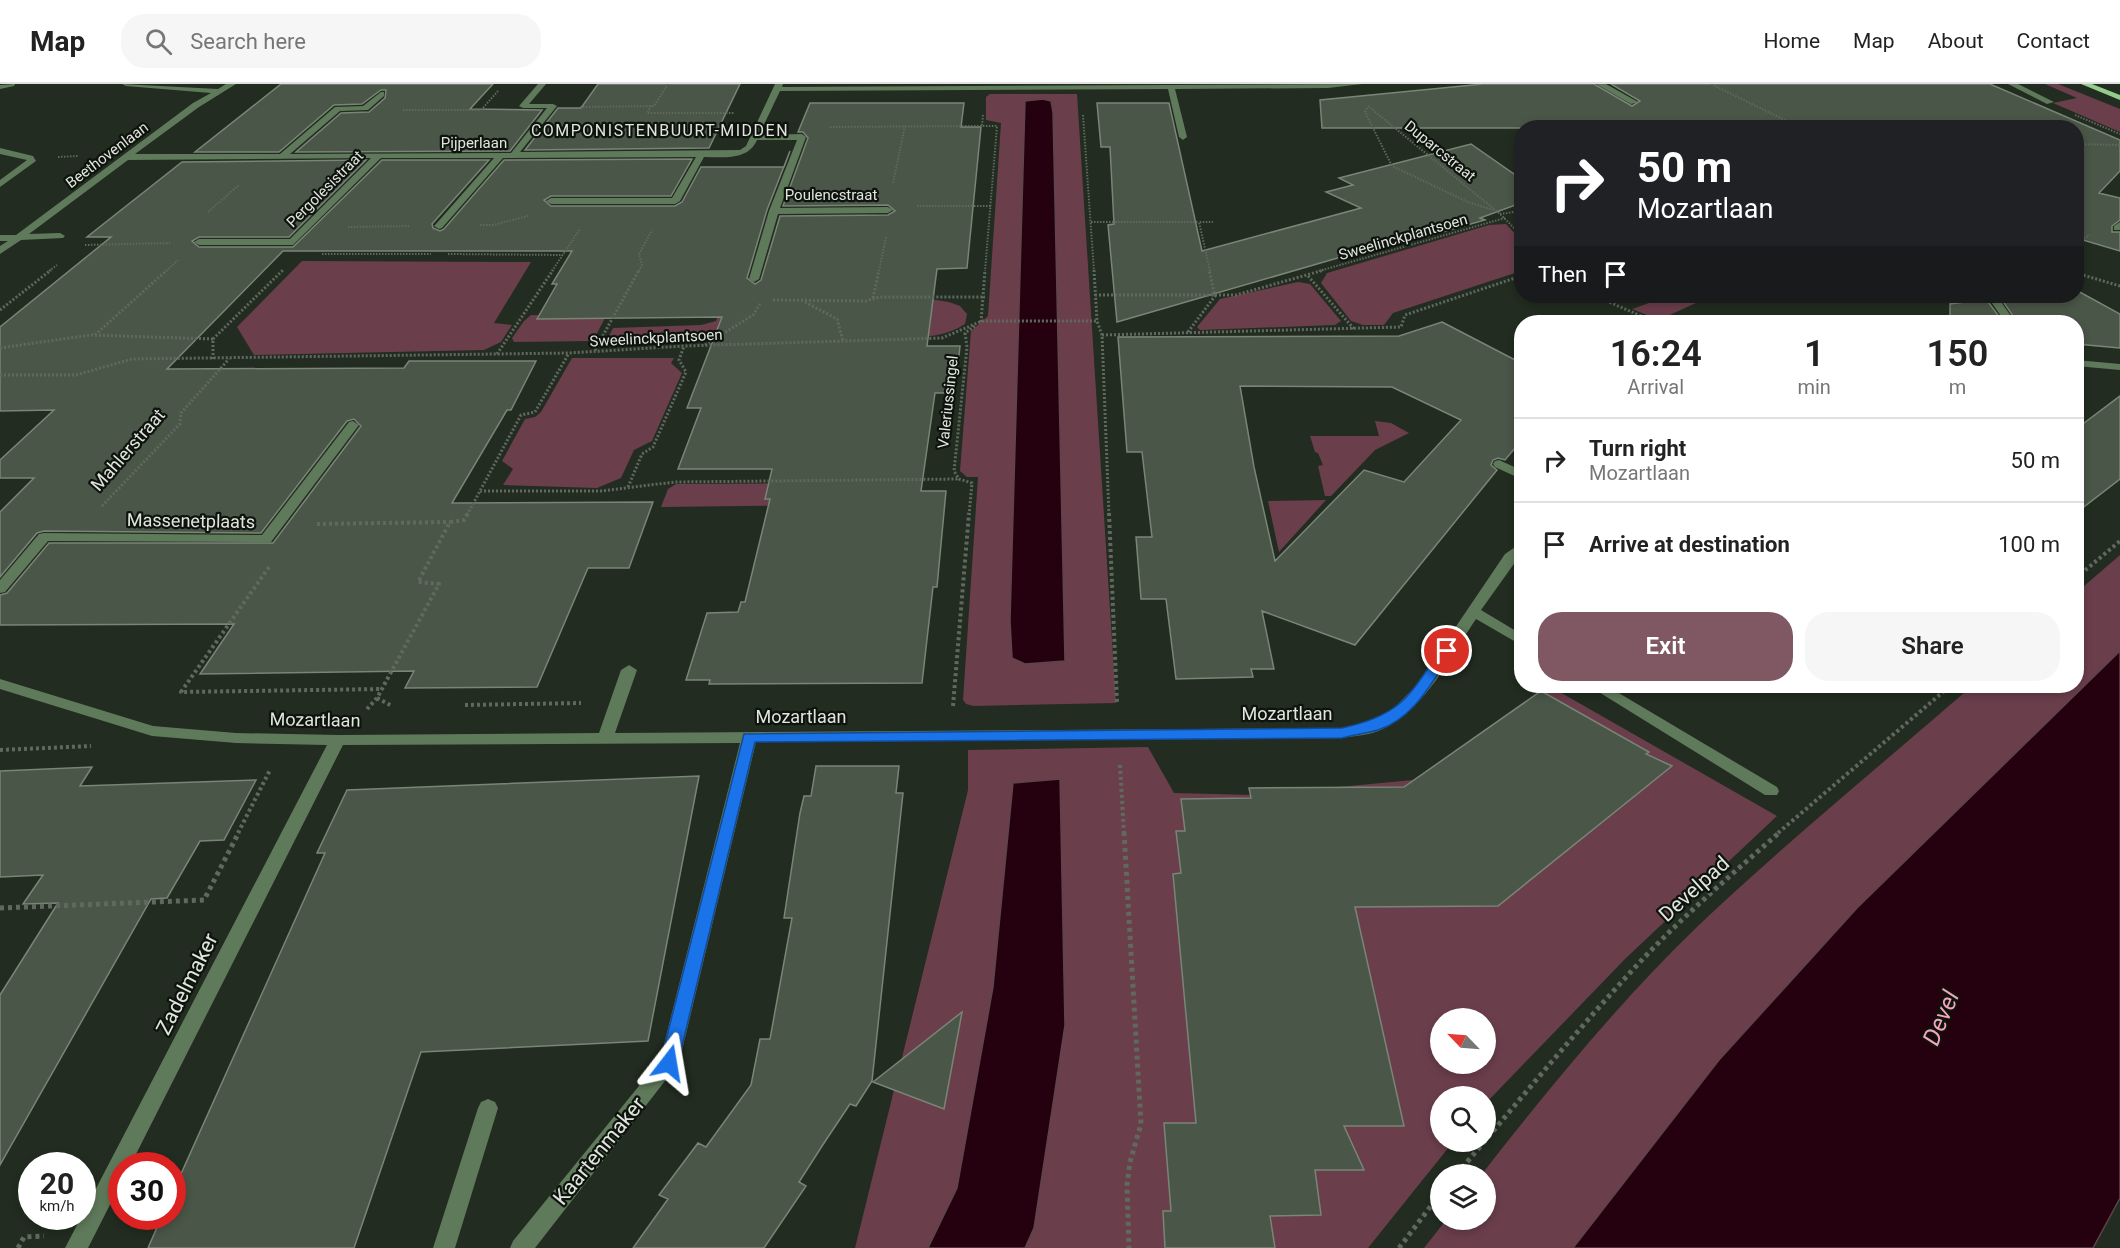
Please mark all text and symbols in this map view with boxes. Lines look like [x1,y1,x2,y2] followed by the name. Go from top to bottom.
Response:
[121,14,541,68] search box
[30,25,85,58] text: Map
[142,25,175,58] icon: search
[190,29,306,54] text: Search here
[1764,29,1820,53] text: Home
[1853,29,1895,53] text: Map
[1928,29,1984,53] text: About
[2017,29,2090,53] text: Contact
[1401,117,1479,185] street label: Duparcstraat
[62,118,152,192] street label: Beethovenlaan
[531,121,789,140] district label: COMPONISTENBUURT-MIDDEN
[441,134,507,152] street label: Pijperlaan
[1637,143,1732,192] text: 50 m
[1538,144,1616,222] icon: right
[283,147,367,231] street label: Pergolesistraat
[785,186,877,204] street label: Poulencstraat
[1637,193,1773,225] text: Mozartlaan
[1337,210,1469,264] street label: Sweelinckplantsoen
[1599,258,1632,291] icon: arrive
[1538,262,1587,287] text: Then
[589,326,723,350] street label: Sweelinckplantsoen
[1610,333,1702,375] text: 16:24
[1804,333,1824,375] text: 1
[1927,333,1988,375] text: 150
[934,355,962,449] street label: Valeriussingel
[1627,375,1684,399] text: Arrival
[1797,375,1831,399] text: min
[1949,375,1966,399] text: m
[86,404,169,495] street label: Mahlerstraat
[1589,436,1686,461] text: Turn right
[1538,444,1571,477] icon: right
[2011,448,2060,473] text: 50 m
[1589,461,1690,485] text: Mozartlaan
[127,509,255,532] street label: Massenetplaats
[1538,528,1571,561] icon: arrive
[1589,532,1790,557] text: Arrive at destination
[1998,532,2060,557] text: 100 m
[1538,612,1793,681] button: Exit
[1805,612,2060,681] button: Share
[1421,625,1472,676] pin
[1430,634,1463,667] icon: arrive
[1242,703,1332,724] street label: Mozartlaan
[756,706,846,727] street label: Mozartlaan
[269,708,361,731] street label: Mozartlaan
[1654,851,1734,927] street label: Develpad
[151,929,223,1039] street label: Zadelmaker
[1917,986,1965,1050] water label: Devel
[1430,1008,1496,1074] north arrow
[1430,1008,1496,1230] map controls
[637,1031,701,1095] position arrow
[1430,1086,1496,1152] button: search
[548,1092,650,1210] street label: Kaartenmaker
[108,1152,186,1230] speed limit sign: 30
[1430,1164,1496,1230] button: layers
[40,1166,74,1201] text: 20
[39,1197,75,1215] text: km/h

